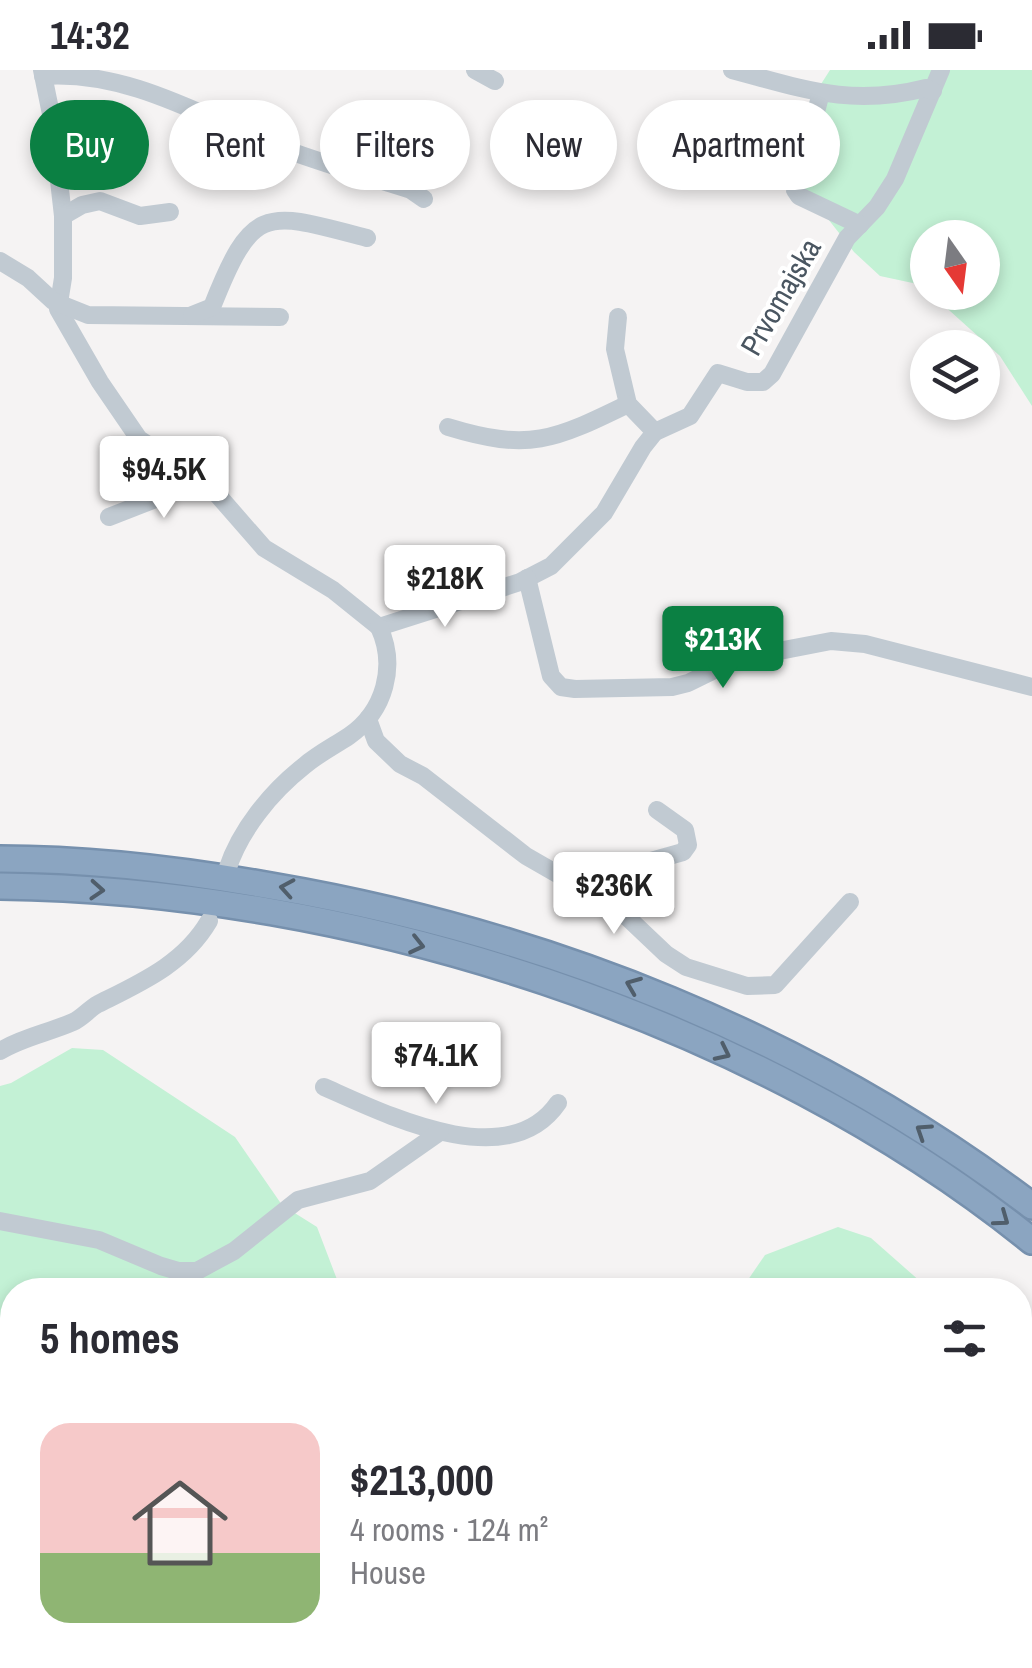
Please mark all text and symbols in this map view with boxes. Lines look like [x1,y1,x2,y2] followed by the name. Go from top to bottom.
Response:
[50,10,130,61] text: 14:32
[30,100,149,190] chip: Buy
[169,100,300,190] chip: Rent
[320,100,470,190] chip: Filters
[490,100,617,190] chip: New
[637,100,840,190] chip: Apartment
[910,220,1000,310] north arrow
[910,220,1000,420] map controls
[731,231,830,362] street label: Prvomajska
[910,330,1000,420] button: layers
[83,436,245,521] pin: $94.5K
[122,447,206,490] text: $94.5K
[375,545,515,630] pin: $218K
[406,556,484,599] text: $218K
[653,606,793,691] pin: $213K
[684,617,762,660] text: $213K
[544,852,684,937] pin: $236K
[575,863,653,906] text: $236K
[279,878,295,899] one-way arrow
[90,879,106,901] one-way arrow
[408,933,425,954] one-way arrow
[626,976,643,996] one-way arrow
[355,1022,517,1107] pin: $74.1K
[394,1033,478,1076] text: $74.1K
[713,1041,731,1061] one-way arrow
[915,1125,933,1144] one-way arrow
[991,1207,1009,1224] one-way arrow
[40,1310,180,1366] text: 5 homes
[937,1311,992,1366] icon: filters
[350,1452,494,1508] text: $213,000
[120,1463,240,1583] icon: home
[350,1508,548,1551] text: 4 rooms · 124 m²
[350,1551,426,1594] text: House

